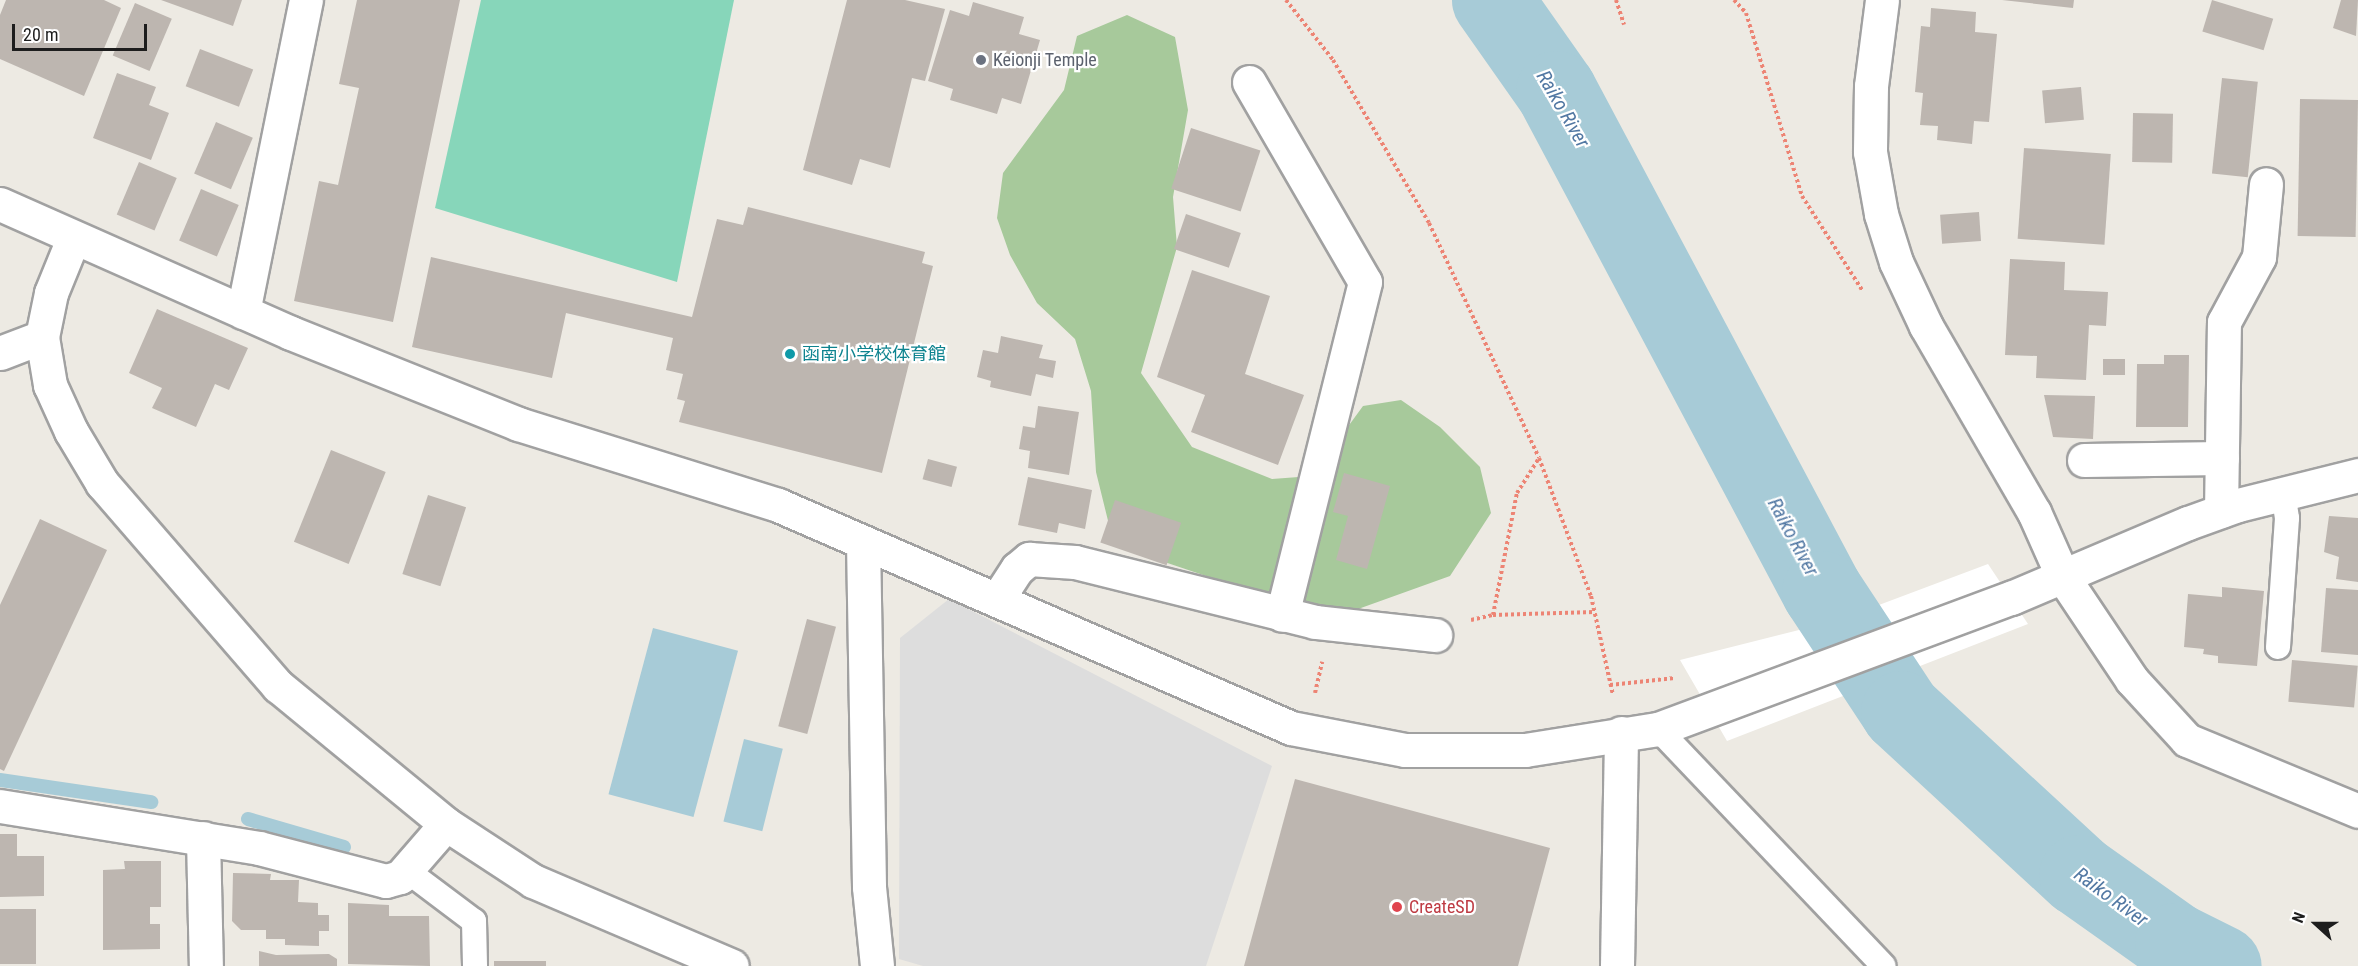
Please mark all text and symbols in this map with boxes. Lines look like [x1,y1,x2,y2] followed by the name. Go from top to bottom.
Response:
[15,12,150,50] scale bar
[23,24,58,45] text: 20 m
[993,49,1097,71] place label: Keionji Temple
[974,53,988,67] marker: Keionji Temple
[1531,66,1595,152] water label: Raiko River
[802,343,946,365] place label: 函南小学校体育館
[783,347,797,361] marker: 函南小学校体育館
[1762,494,1824,580] water label: Raiko River
[2070,862,2152,932] water label: Raiko River
[2286,894,2346,954] north arrow
[1409,896,1475,918] place label: CreateSD
[1390,900,1404,914] marker: CreateSD
[2288,909,2309,925] text: N

